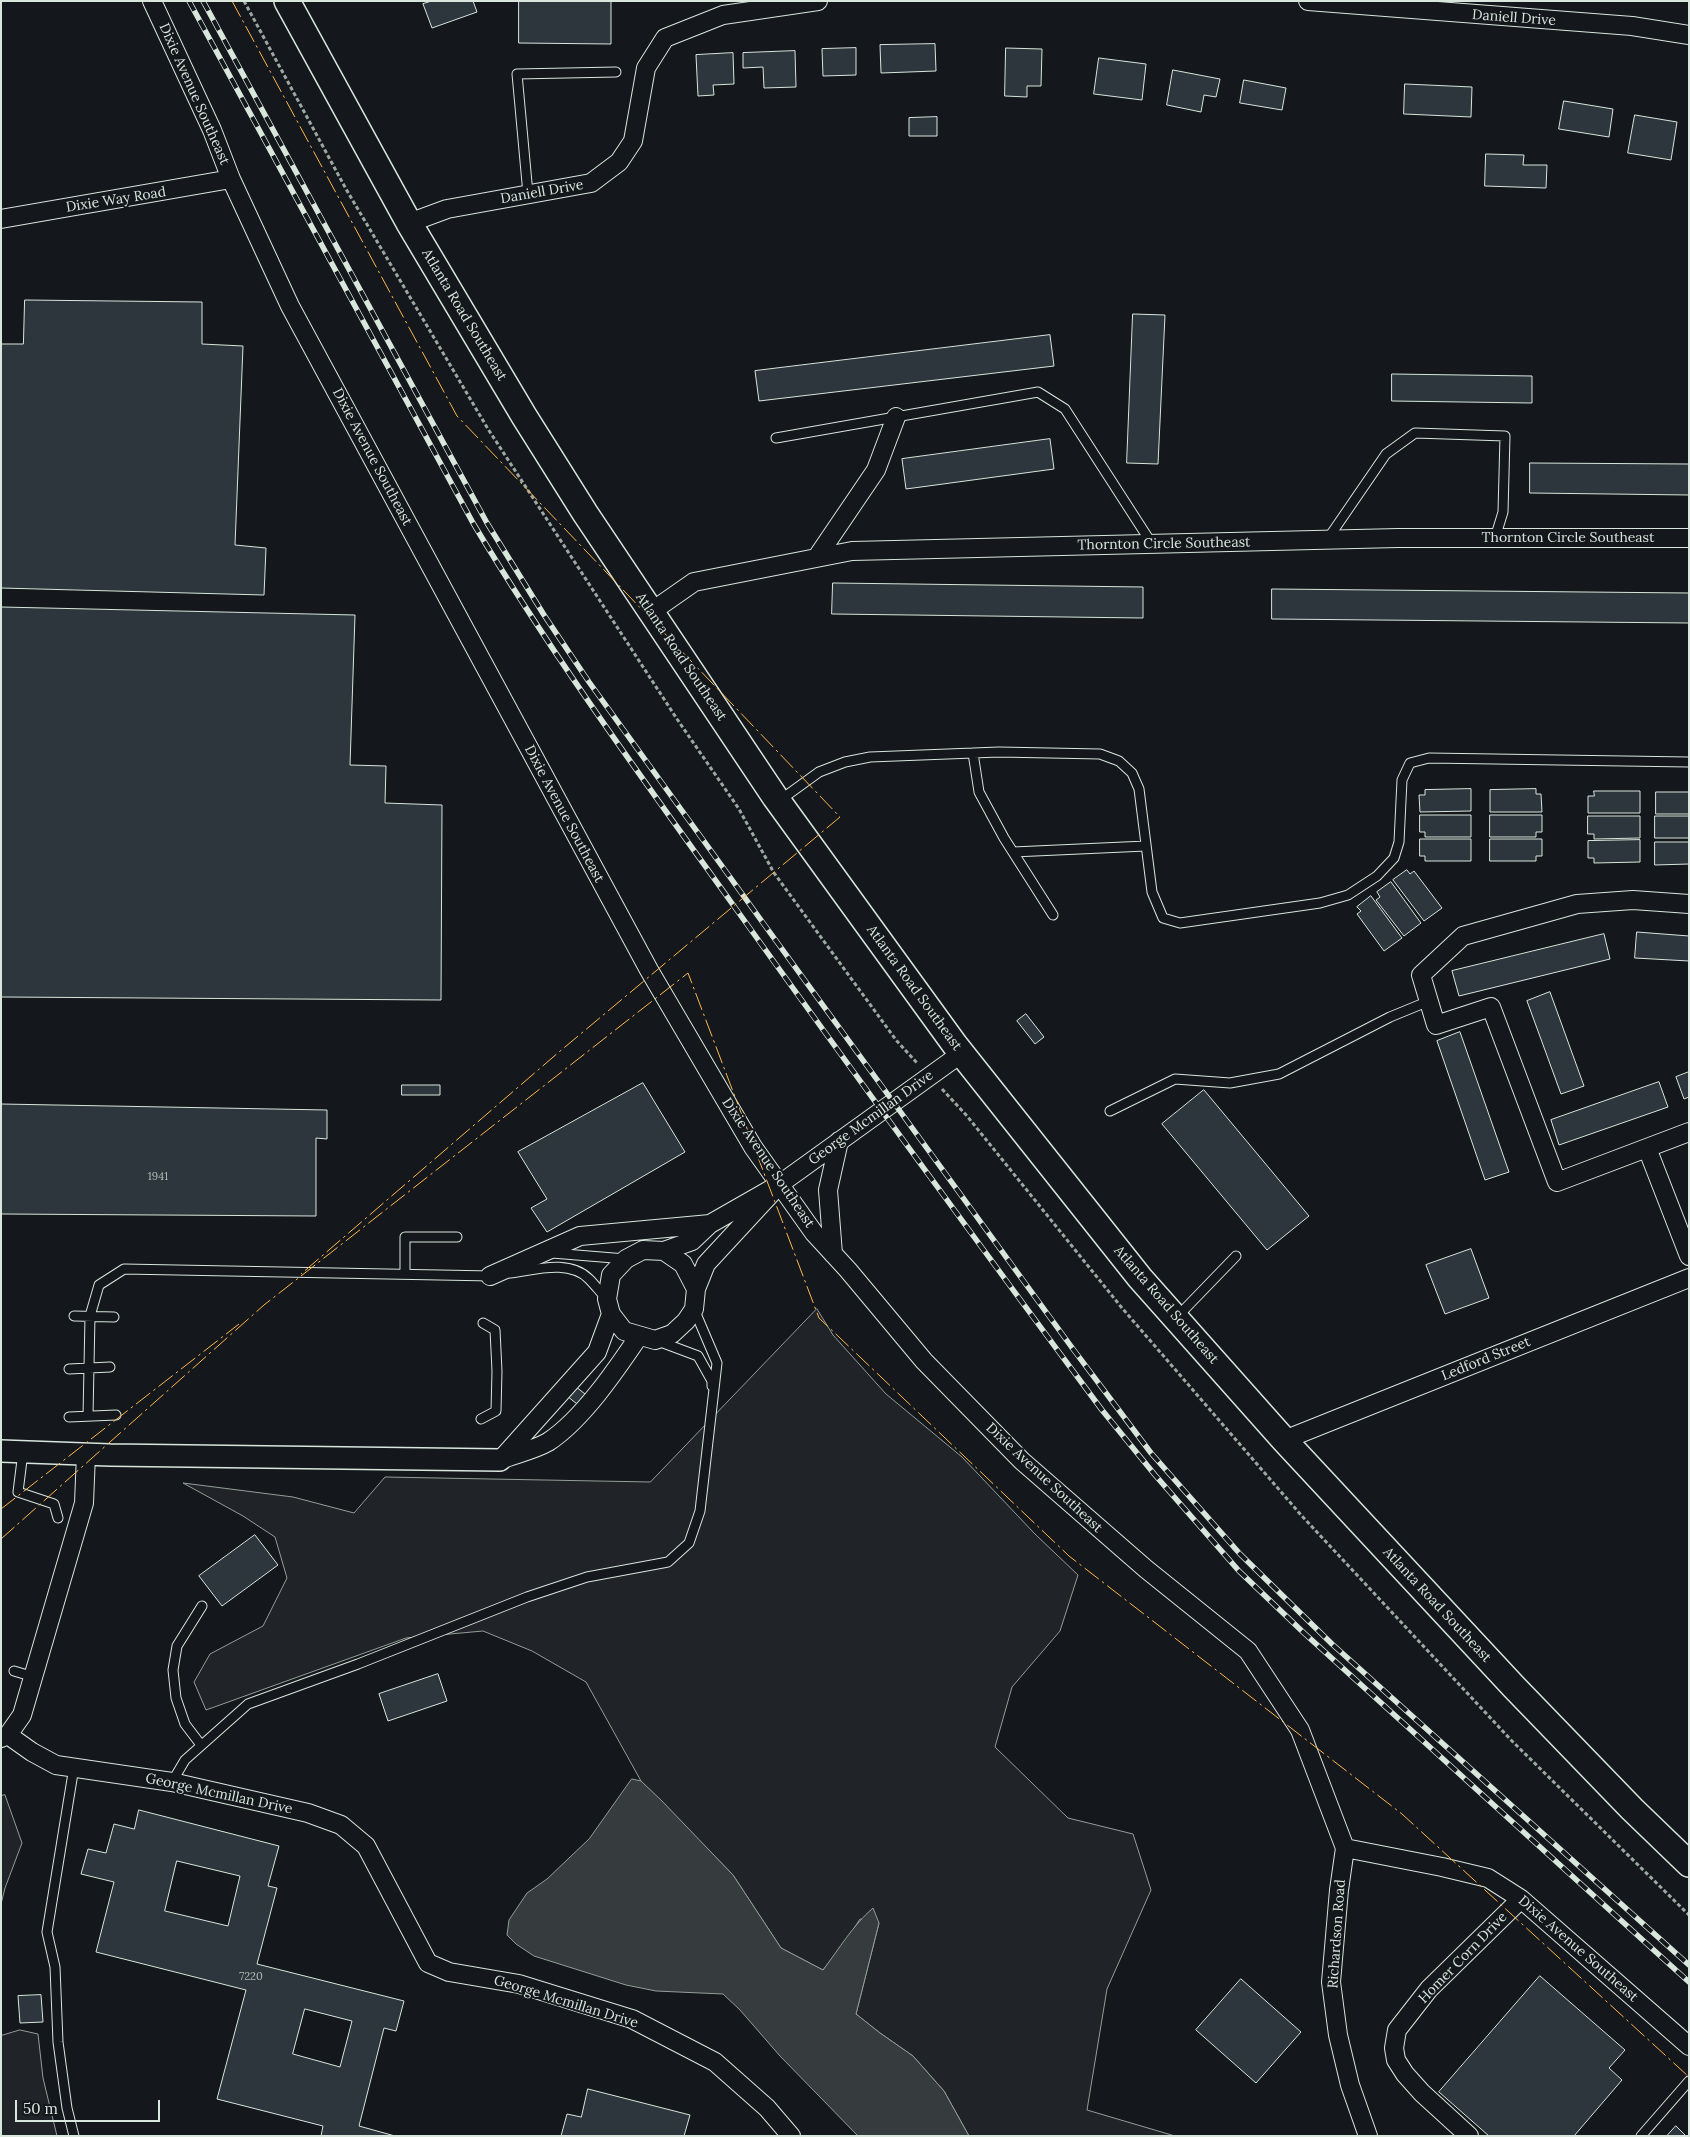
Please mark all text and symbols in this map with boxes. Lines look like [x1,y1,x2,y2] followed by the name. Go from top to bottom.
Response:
[1472,7,1556,29] street label: Daniell Drive
[155,21,233,167] street label: Dixie Avenue Southeast
[499,176,585,208] street label: Daniell Drive
[65,184,167,216] street label: Dixie Way Road
[418,246,510,384] street label: Atlanta Road Southeast
[329,385,415,529] street label: Dixie Avenue Southeast
[1482,530,1654,546] street label: Thornton Circle Southeast
[1077,534,1251,554] street label: Thornton Circle Southeast
[632,590,730,724] street label: Atlanta Road Southeast
[521,742,607,886] street label: Dixie Avenue Southeast
[863,922,965,1054] street label: Atlanta Road Southeast
[805,1067,937,1169] street label: George Mcmillan Drive
[718,1095,818,1231] street label: Dixie Avenue Southeast
[148,1170,168,1184] house number: 1941
[1110,1243,1222,1367] street label: Atlanta Road Southeast
[1439,1334,1533,1384] street label: Ledford Street
[982,1420,1106,1536] street label: Dixie Avenue Southeast
[1379,1544,1495,1666] street label: Atlanta Road Southeast
[144,1770,294,1818] street label: George Mcmillan Drive
[1325,1879,1349,1989] street label: Richardson Road
[1515,1892,1641,2006] street label: Dixie Avenue Southeast
[1415,1909,1511,2007] street label: Homer Corn Drive
[239,1970,263,1984] house number: 7220
[492,1972,640,2032] street label: George Mcmillan Drive
[18,2090,162,2122] scale bar
[23,2099,58,2118] text: 50 m

